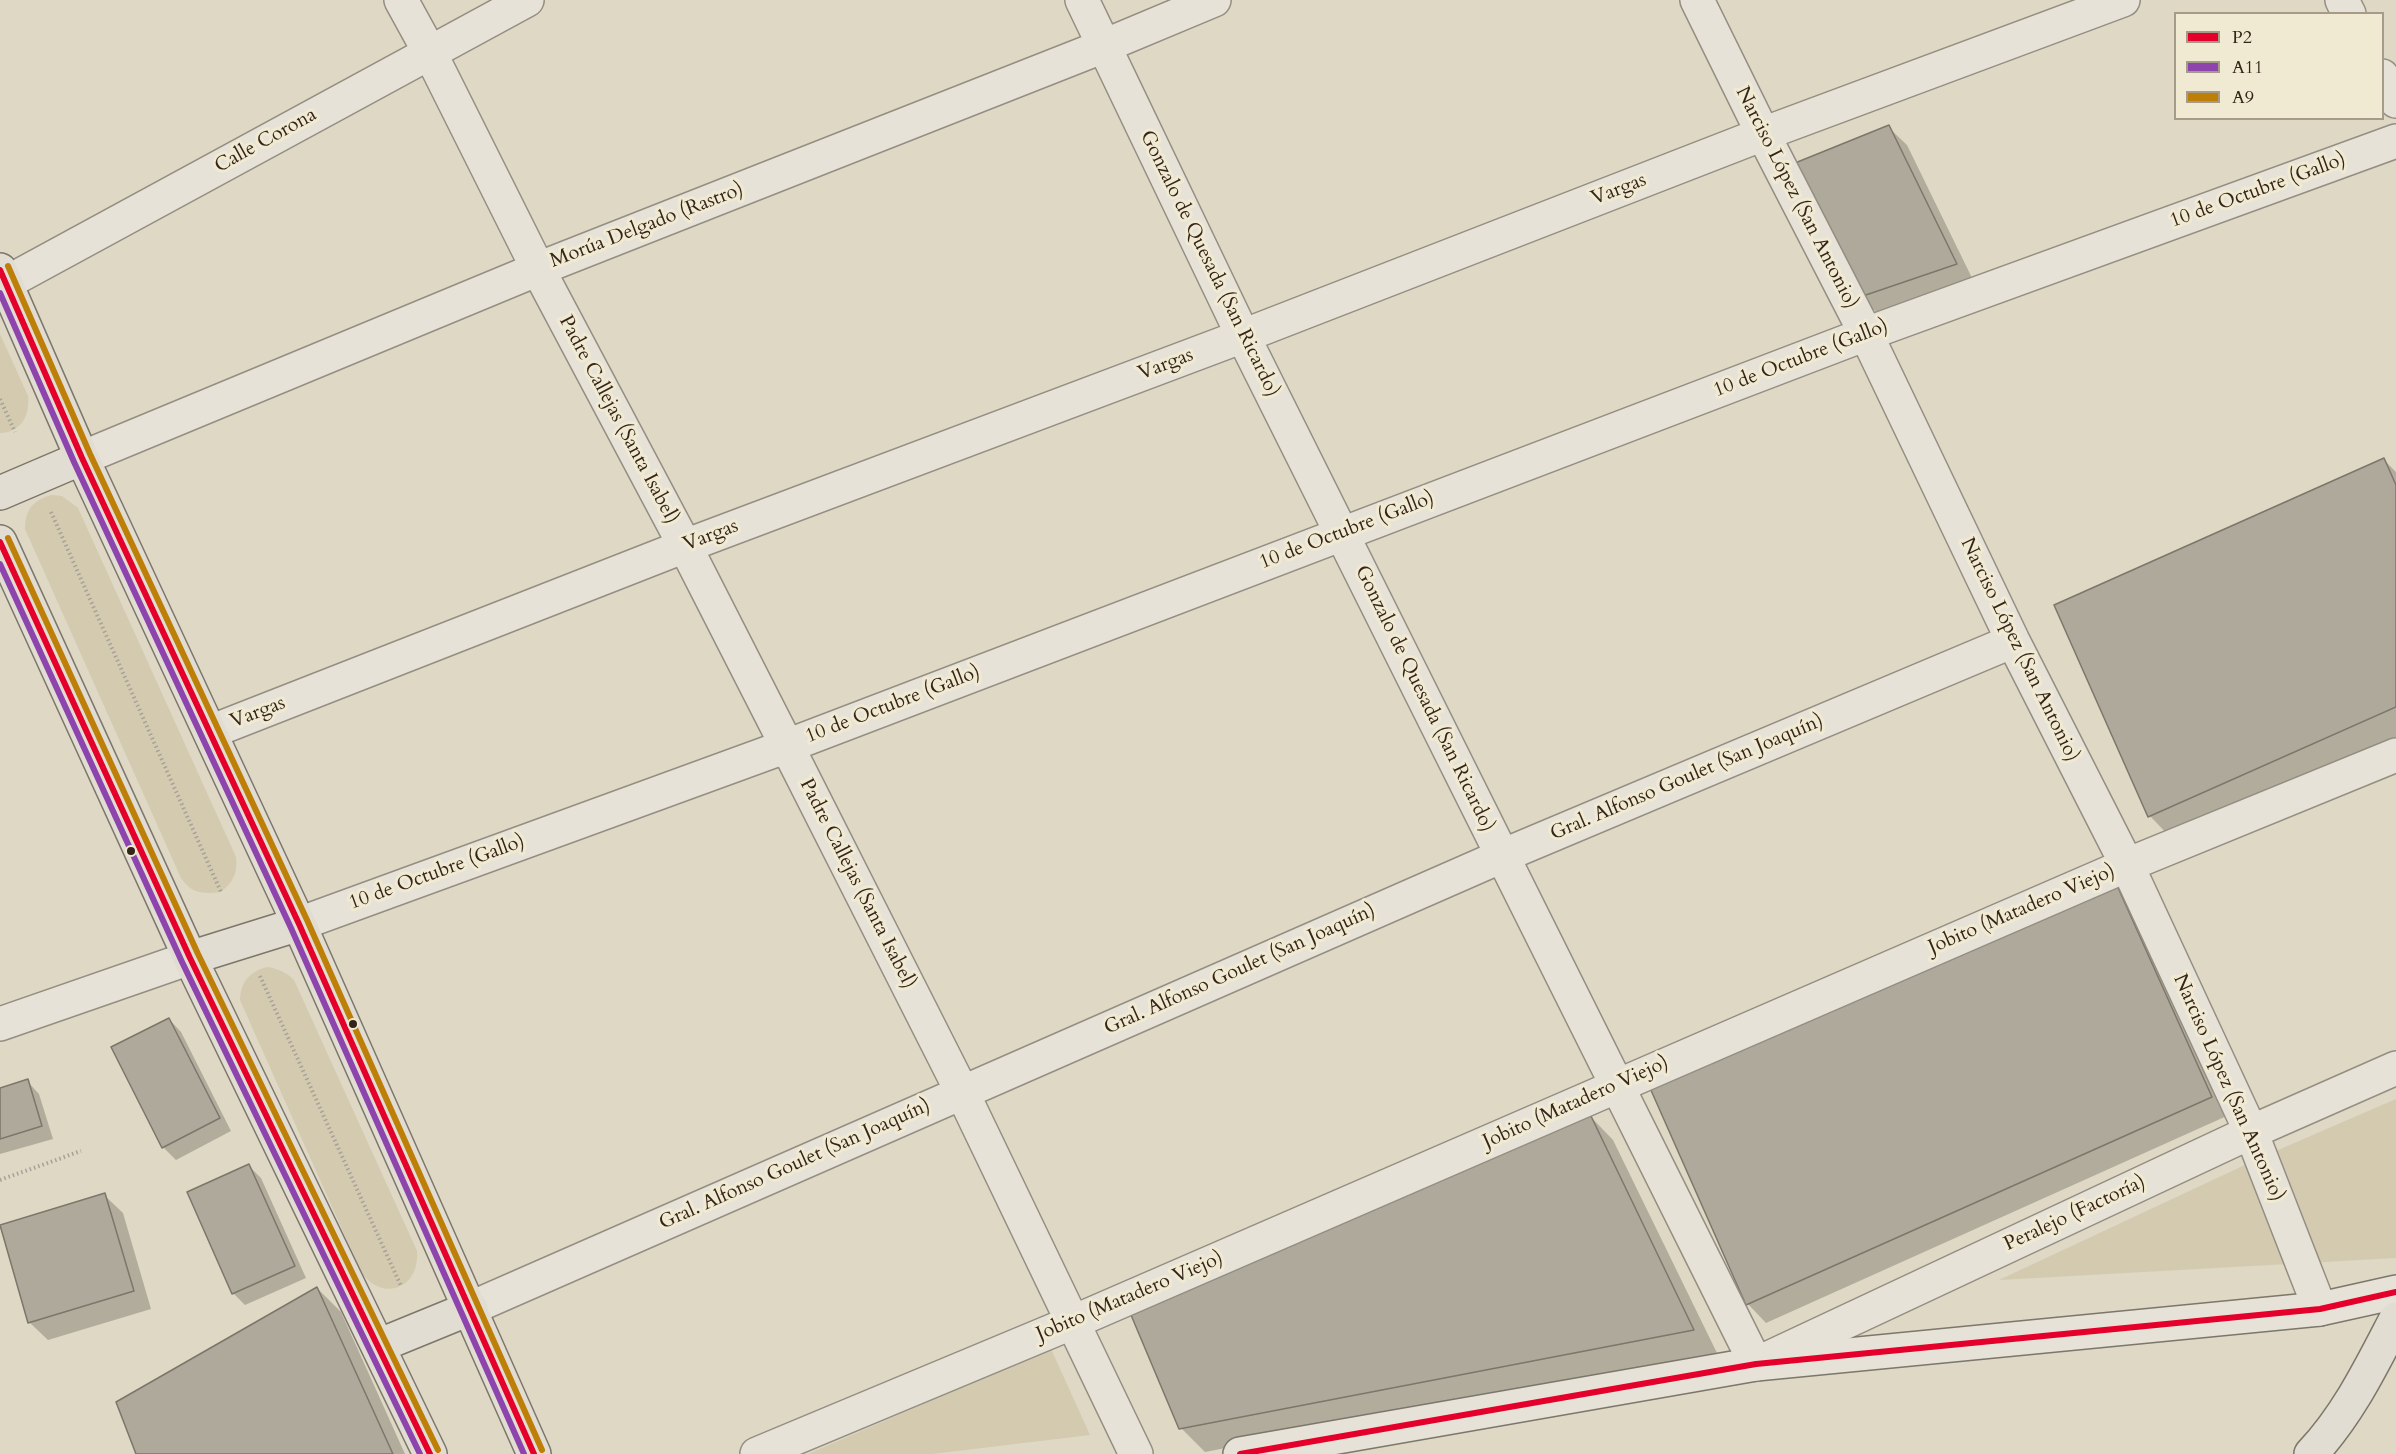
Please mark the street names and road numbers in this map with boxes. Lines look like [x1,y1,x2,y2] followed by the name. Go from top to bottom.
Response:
[1729,83,1863,313] street label: Narciso López (San Antonio)
[211,103,321,179] street label: Calle Corona
[1134,127,1284,401] street label: Gonzalo de Quesada (San Ricardo)
[2167,148,2349,234] street label: 10 de Octubre (Gallo)
[1588,169,1650,211] street label: Vargas
[547,178,747,274] street label: Morúa Delgado (Rastro)
[553,312,683,528] street label: Padre Callejas (Santa Isabel)
[1710,315,1892,403] street label: 10 de Octubre (Gallo)
[1135,344,1197,386] street label: Vargas
[1256,487,1438,575] street label: 10 de Octubre (Gallo)
[680,515,742,557] street label: Vargas
[1954,534,2084,766] street label: Narciso López (San Antonio)
[1349,562,1499,836] street label: Gonzalo de Quesada (San Ricardo)
[802,661,984,749] street label: 10 de Octubre (Gallo)
[227,692,289,734] street label: Vargas
[1547,709,1827,847] street label: Gral. Alfonso Goulet (San Joaquín)
[794,775,920,993] street label: Padre Callejas (Santa Isabel)
[346,830,528,916] street label: 10 de Octubre (Gallo)
[1925,860,2119,960] street label: Jobito (Matadero Viejo)
[1101,899,1379,1041] street label: Gral. Alfonso Goulet (San Joaquín)
[2167,971,2289,1205] street label: Narciso López (San Antonio)
[1479,1051,1673,1155] street label: Jobito (Matadero Viejo)
[656,1094,934,1236] street label: Gral. Alfonso Goulet (San Joaquín)
[2000,1171,2150,1257] street label: Peralejo (Factoría)
[1033,1247,1227,1347] street label: Jobito (Matadero Viejo)

